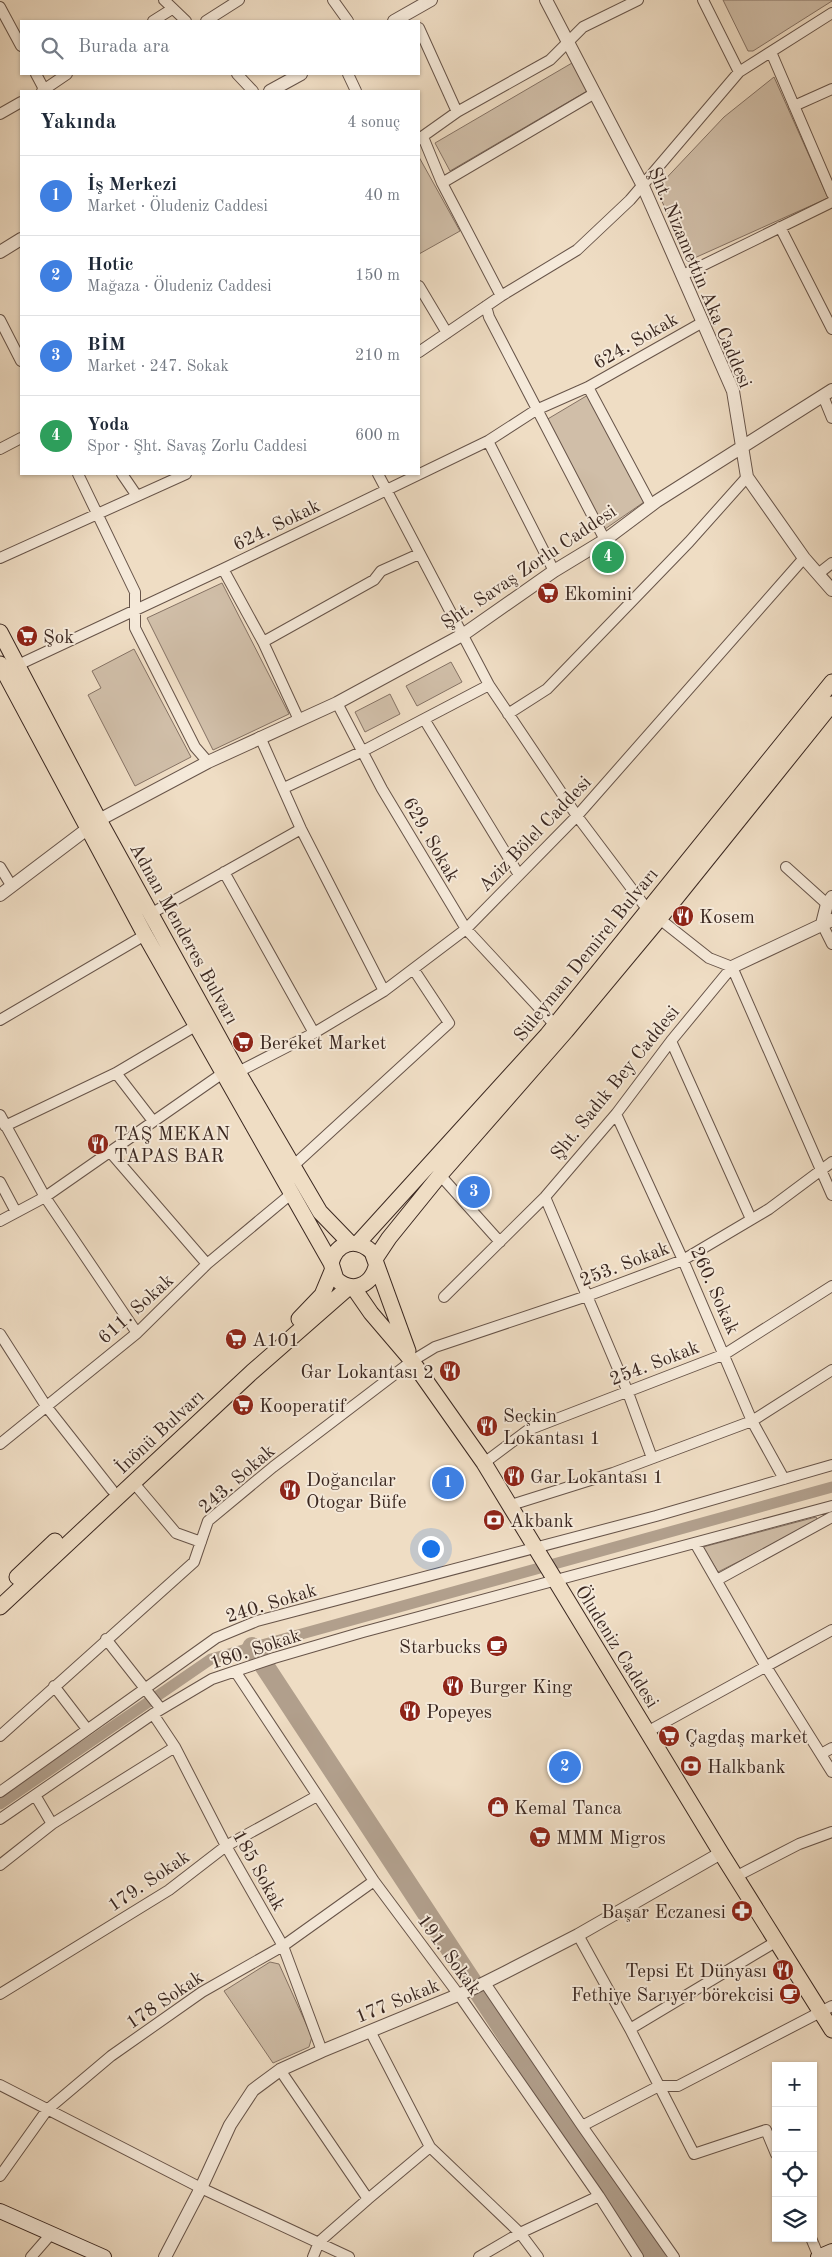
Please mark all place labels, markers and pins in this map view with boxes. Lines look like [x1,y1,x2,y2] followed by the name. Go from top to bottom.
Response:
[592,538,624,576] pin: 4
[536,581,560,605] supermarket icon: Ekomini
[564,586,632,605] place label: Ekomini
[15,624,39,648] supermarket icon: Şok
[43,629,74,648] place label: Şok
[671,904,695,928] restaurant icon: Kosem
[699,909,755,928] place label: Kosem
[231,1030,255,1054] supermarket icon: Bereket Market
[259,1035,386,1054] place label: Bereket Market
[114,1126,231,1167] place label: TAŞ MEKAN TAPAS BAR
[86,1132,110,1156] restaurant icon: TAŞ MEKAN TAPAS BAR
[458,1173,490,1211] pin: 3
[224,1327,248,1351] supermarket icon: A101
[252,1332,300,1351] place label: A101
[438,1359,462,1383] restaurant icon: Gar Lokantası 2
[300,1364,434,1383] place label: Gar Lokantası 2
[231,1393,255,1417] supermarket icon: Kooperatif
[259,1398,347,1417] place label: Kooperatif
[503,1408,600,1449] place label: Seçkin Lokantası 1
[475,1414,499,1438] restaurant icon: Seçkin Lokantası 1
[432,1464,464,1502] pin: 1
[502,1464,526,1488] restaurant icon: Gar Lokantası 1
[530,1469,664,1488] place label: Gar Lokantası 1
[306,1472,406,1513] place label: Doğancılar Otogar Büfe
[278,1478,302,1502] restaurant icon: Doğancılar Otogar Büfe
[482,1508,506,1532] bank icon: Akbank
[510,1513,574,1532] place label: Akbank
[485,1634,509,1658] cafe icon: Starbucks
[399,1639,481,1658] place label: Starbucks
[441,1674,465,1698] restaurant icon: Burger King
[469,1679,573,1698] place label: Burger King
[398,1699,422,1723] restaurant icon: Popeyes
[426,1704,492,1723] place label: Popeyes
[657,1724,681,1748] supermarket icon: Çagdaş market
[685,1729,808,1748] place label: Çagdaş market
[549,1748,581,1786] pin: 2
[679,1754,703,1778] bank icon: Halkbank
[707,1759,786,1778] place label: Halkbank
[486,1795,510,1819] shop icon: Kemal Tanca
[514,1800,623,1819] place label: Kemal Tanca
[528,1825,552,1849] supermarket icon: MMM Migros
[556,1830,666,1849] place label: MMM Migros
[730,1899,754,1923] pharmacy icon: Başar Eczanesi
[601,1904,726,1923] place label: Başar Eczanesi
[771,1958,795,1982] restaurant icon: Tepsi Et Dünyası
[625,1963,767,1982] place label: Tepsi Et Dünyası
[778,1982,802,2006] cafe icon: Fethiye Sarıyer börekcisi
[571,1987,774,2006] place label: Fethiye Sarıyer börekcisi

